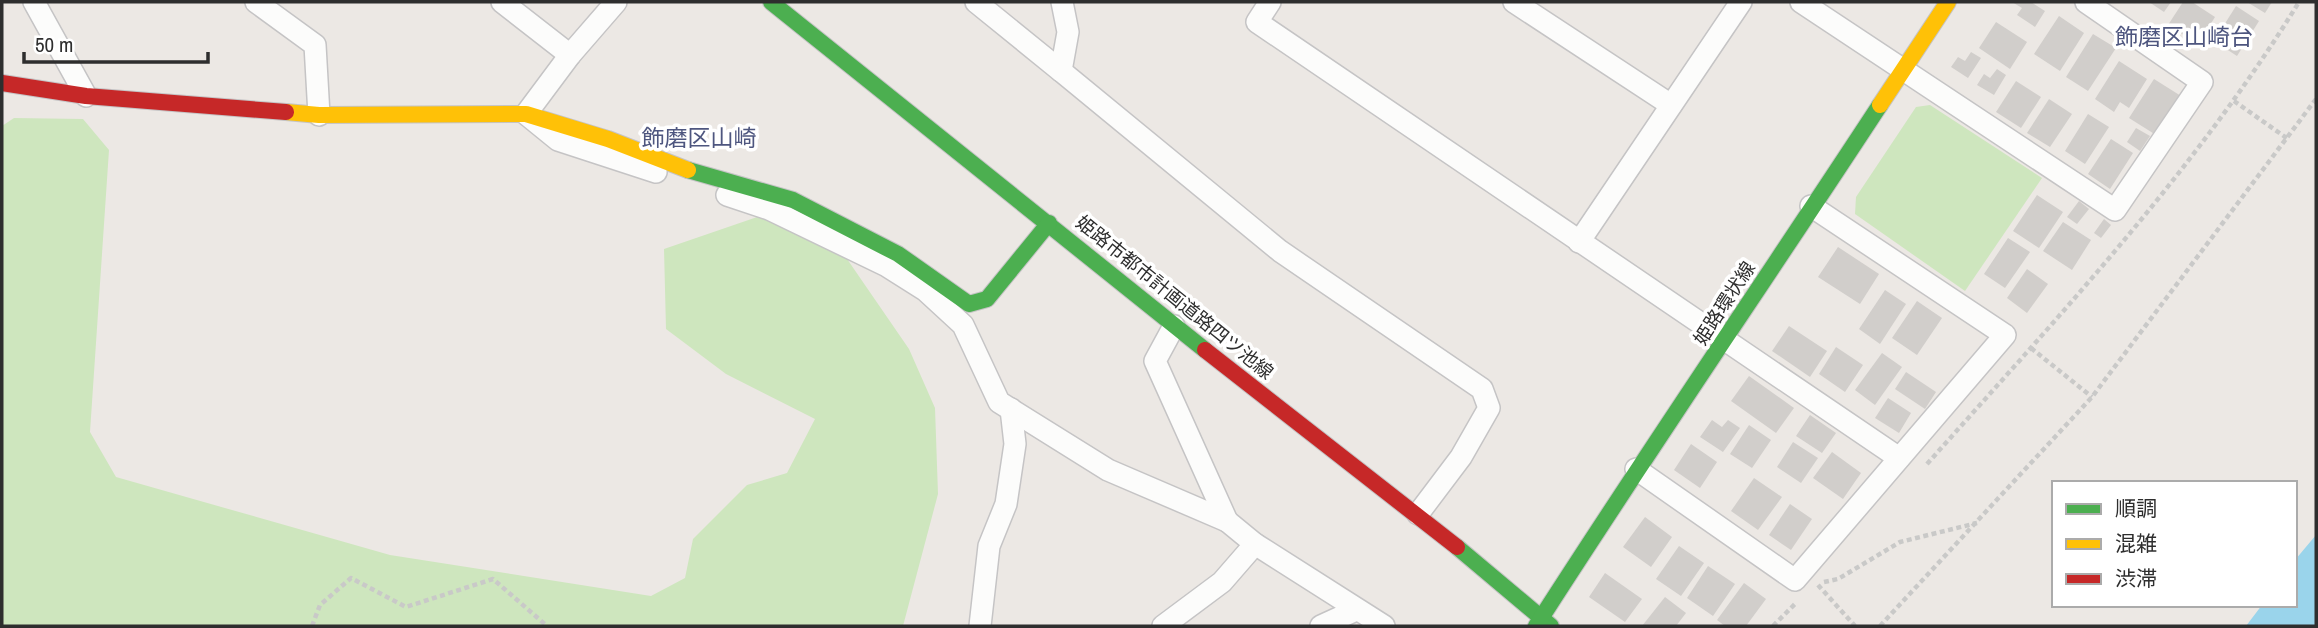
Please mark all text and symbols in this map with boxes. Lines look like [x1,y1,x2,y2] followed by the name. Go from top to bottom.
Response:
[24,21,208,65] scale bar
[2115,21,2253,52] district label: 飾磨区山崎台
[35,30,73,59] text: 50 m
[642,122,757,153] district label: 飾磨区山崎
[1071,209,1279,385] street label: 姫路市都市計画道路四ツ池線
[1687,256,1761,350] street label: 姫路環状線
[2052,481,2297,607] legend
[2115,494,2157,523] text: 順調
[2115,529,2157,558] text: 混雑
[2115,564,2157,593] text: 渋滞

